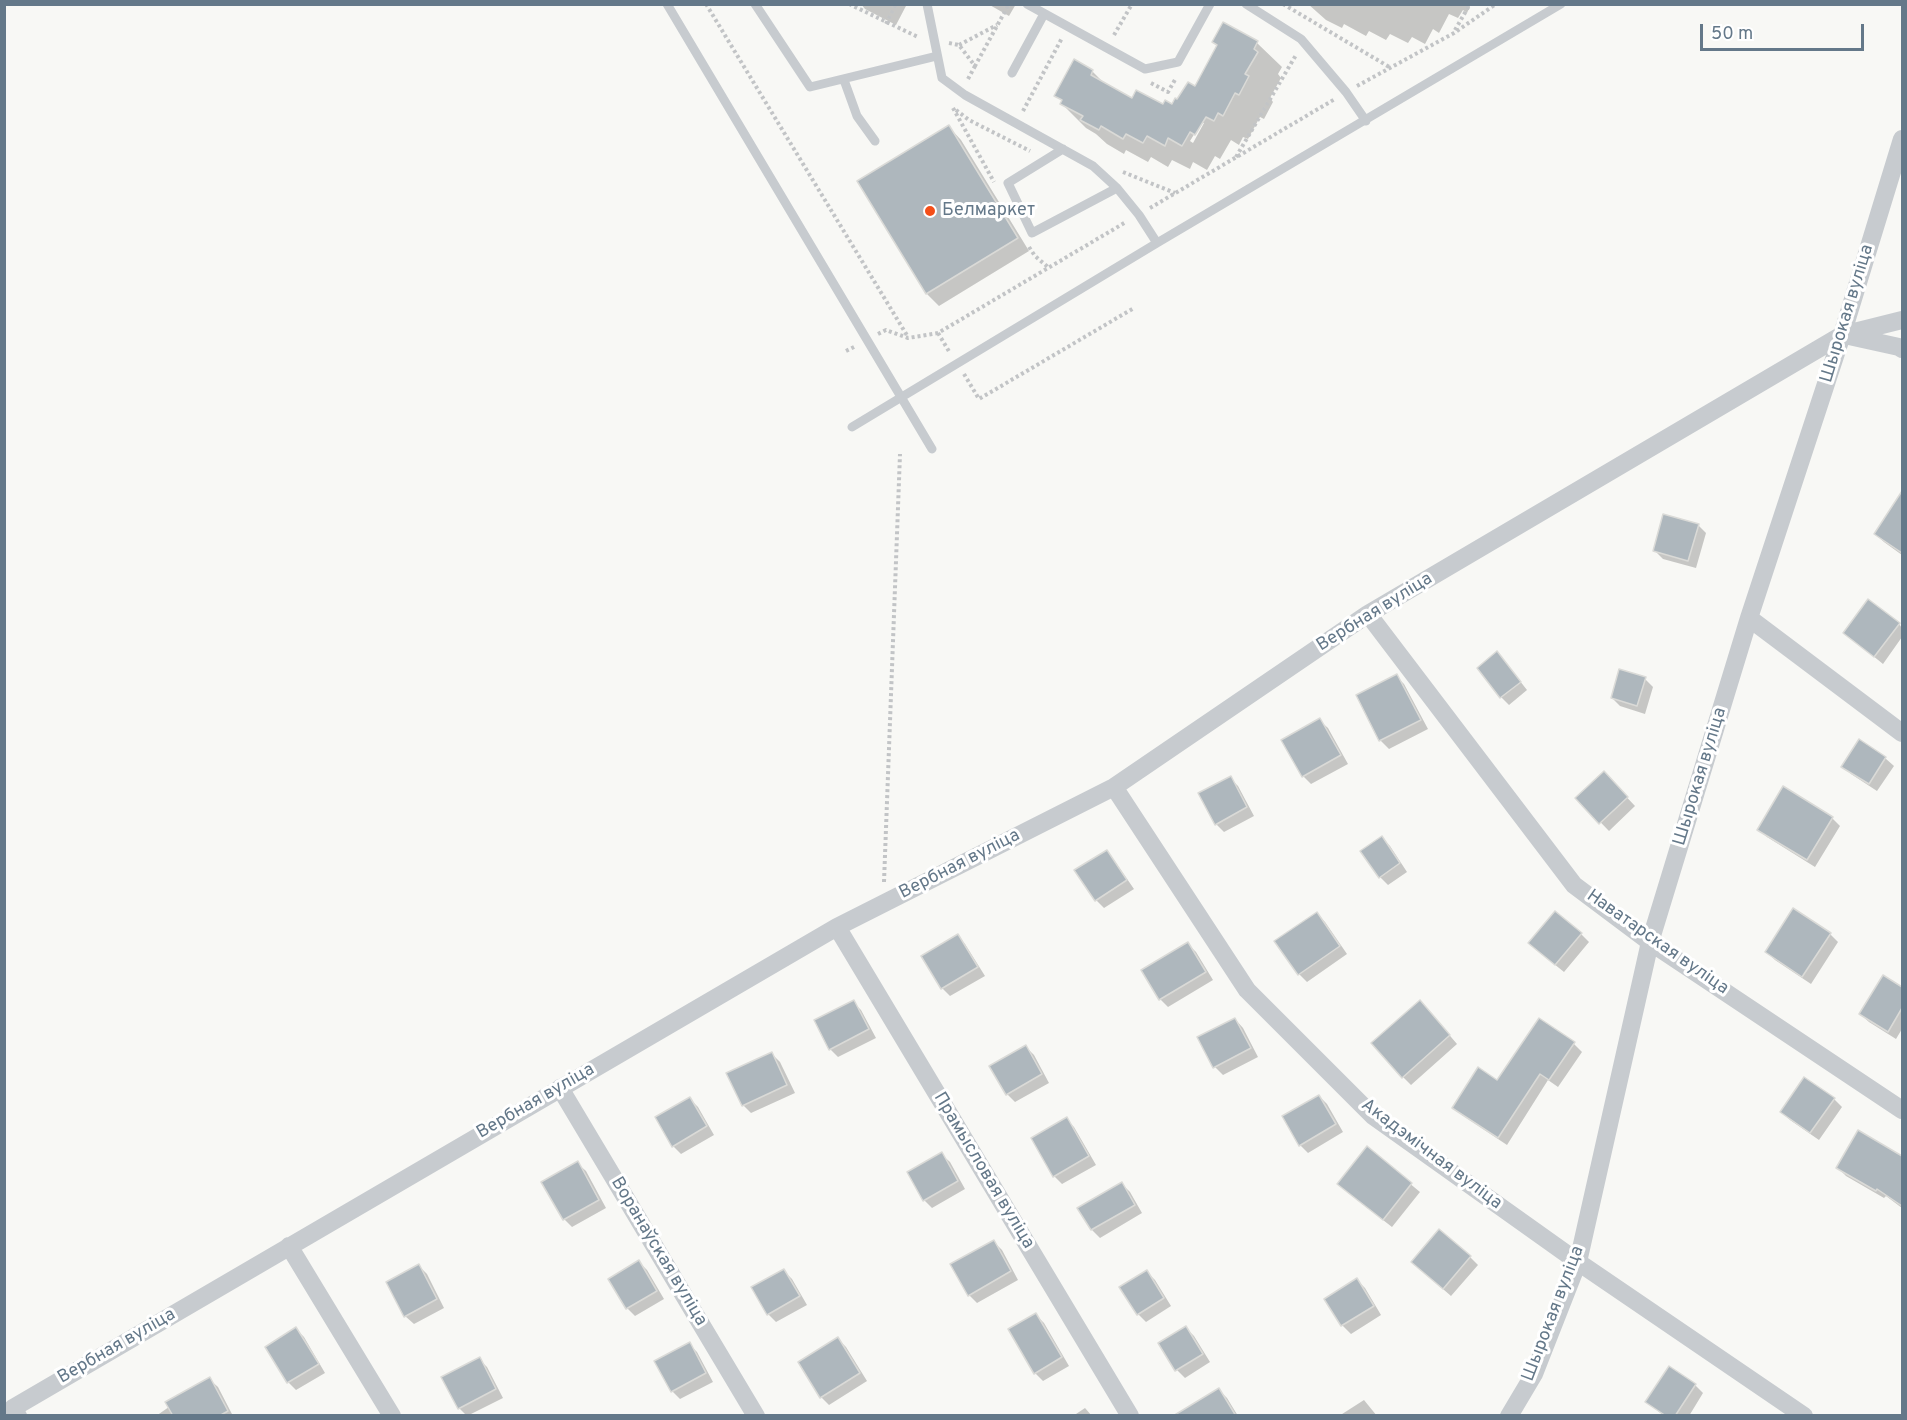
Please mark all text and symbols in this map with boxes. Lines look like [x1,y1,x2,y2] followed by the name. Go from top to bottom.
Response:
[1703,12,1866,50] scale bar
[1711,23,1753,46] text: 50 m
[942,200,1035,222] place label: Белмаркет
[923,204,937,218] marker: Белмаркет
[1817,242,1879,386] street label: Шырокая вуліца
[1313,569,1437,657] street label: Вербная вуліца
[1670,705,1732,849] street label: Шырокая вуліца
[896,825,1024,905] street label: Вербная вуліца
[1582,886,1732,1000] street label: Наватарская вуліца
[473,1060,599,1144] street label: Вербная вуліца
[928,1089,1038,1253] street label: Прамысловая вуліца
[1356,1095,1506,1215] street label: Акадэмічная вуліца
[605,1174,711,1330] street label: Воранаўская вуліца
[1518,1243,1590,1385] street label: Шырокая вуліца
[54,1305,180,1389] street label: Вербная вуліца

